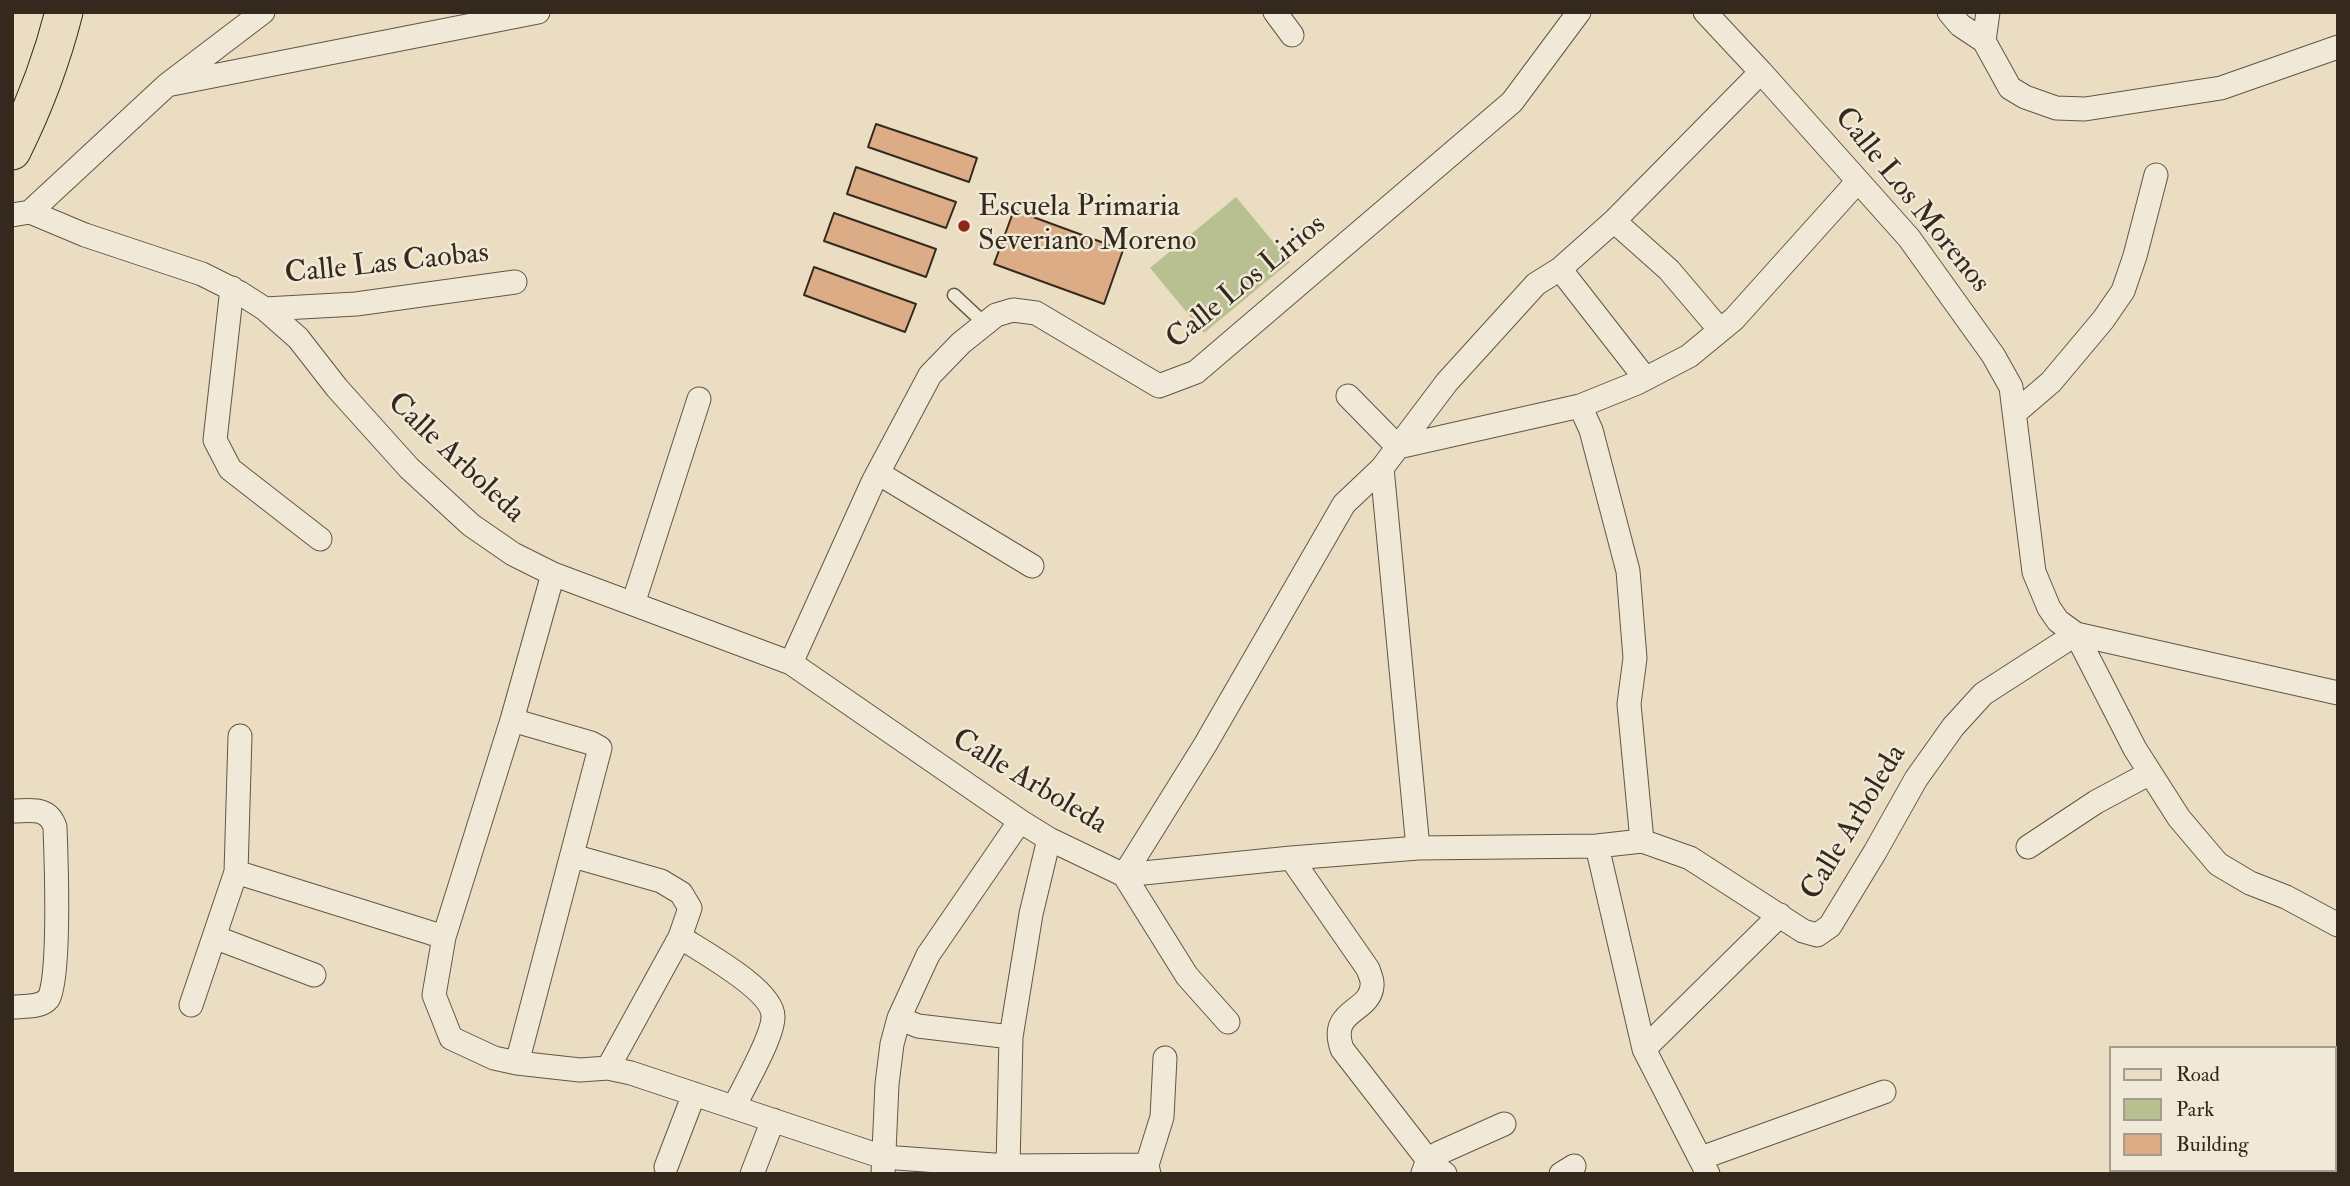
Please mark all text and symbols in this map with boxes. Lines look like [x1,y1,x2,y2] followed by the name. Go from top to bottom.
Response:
[1825,101,1997,301] street label: Calle Los Morenos
[978,191,1196,262] place label: Escuela Primaria Severiano Moreno
[1160,208,1334,358] street label: Calle Los Lirios
[956,218,972,234] marker: Escuela Primaria Severiano Moreno
[283,236,491,294] street label: Calle Las Caobas
[379,386,531,532] street label: Calle Arboleda
[945,723,1113,843] street label: Calle Arboleda
[1795,739,1915,907] street label: Calle Arboleda
[2108,1046,2336,1172] legend
[2176,1061,2220,1088] text: Road
[2176,1096,2214,1123] text: Park
[2176,1131,2249,1158] text: Building

